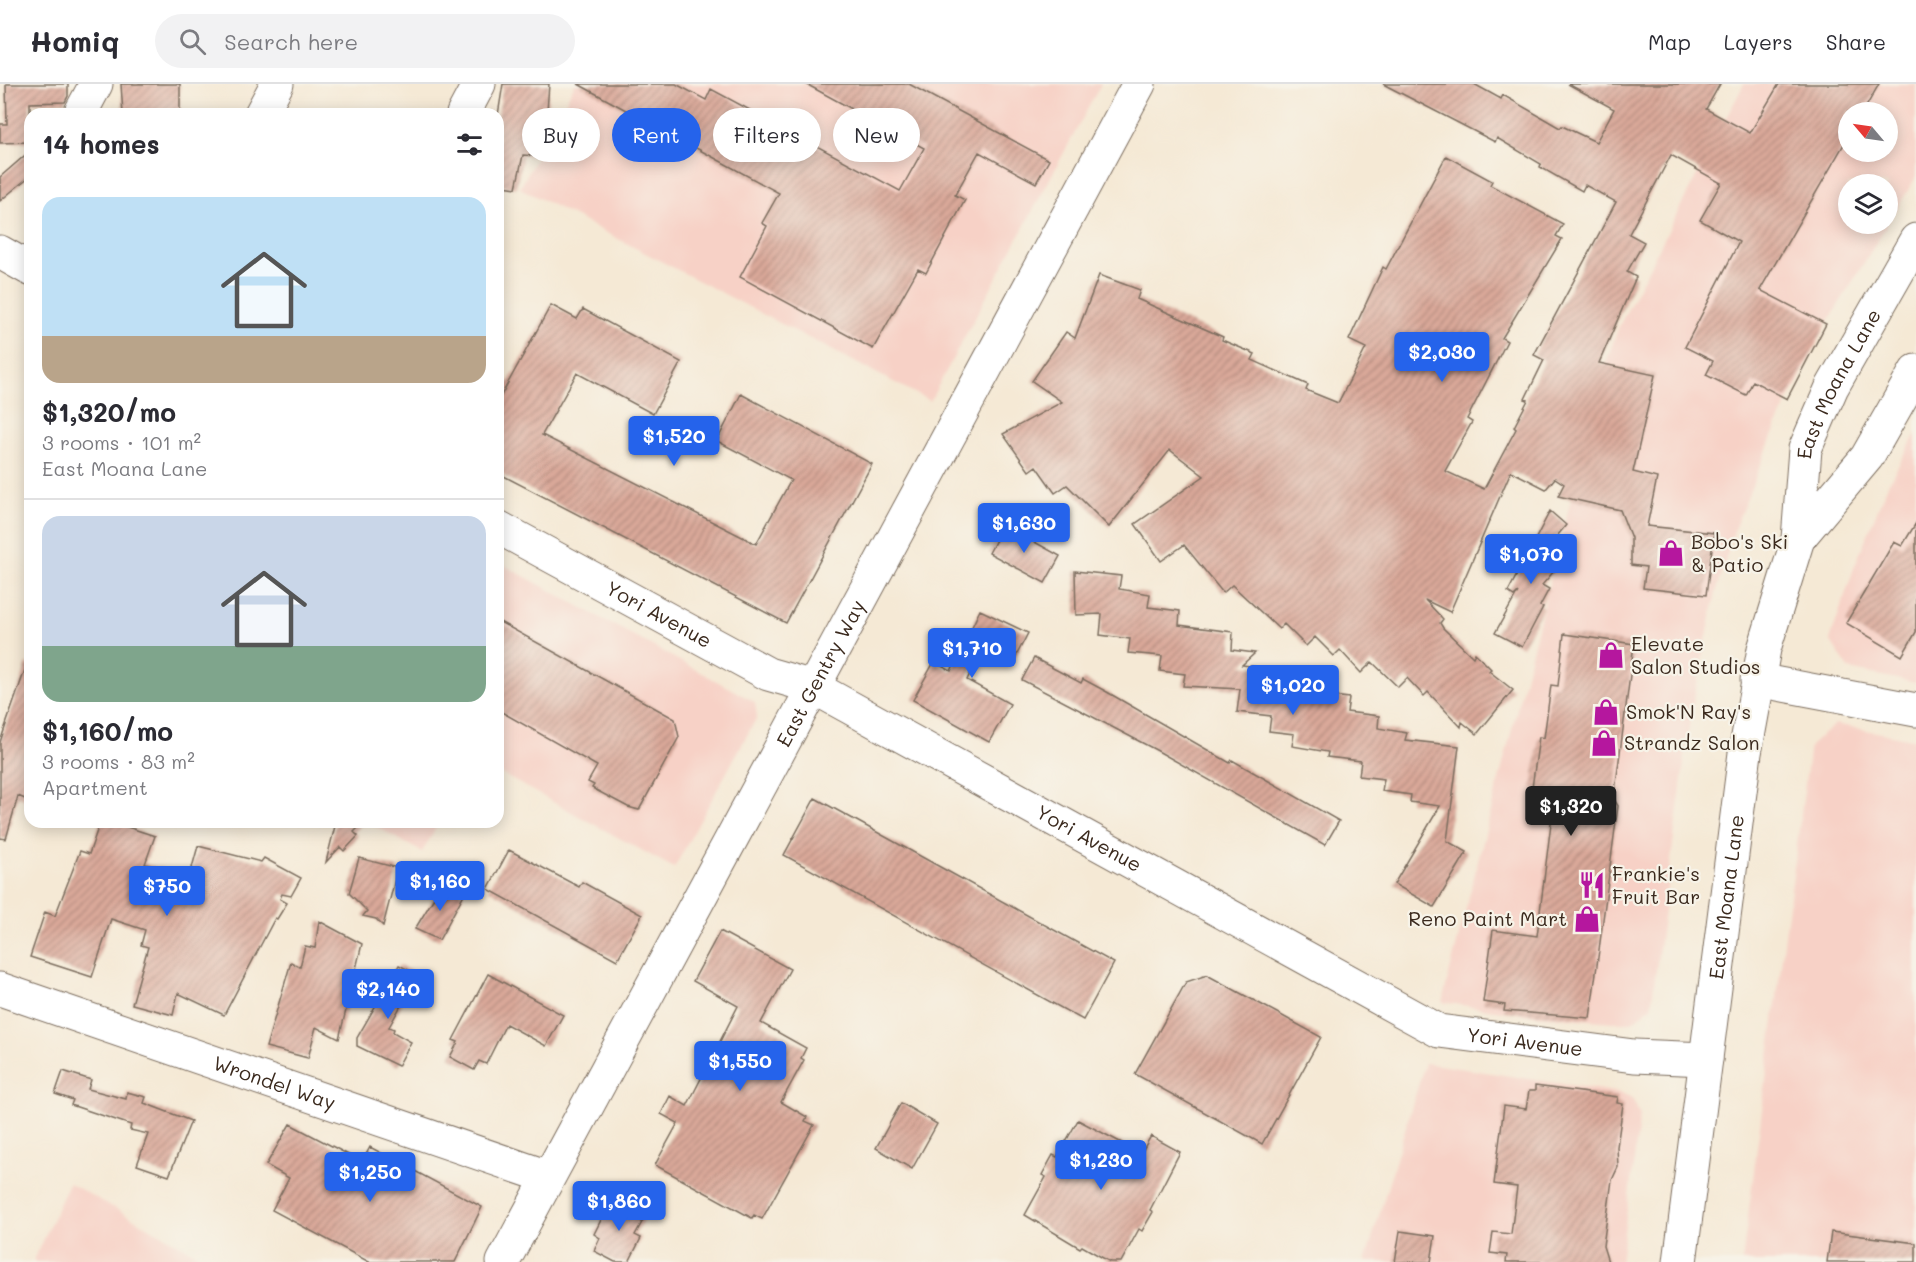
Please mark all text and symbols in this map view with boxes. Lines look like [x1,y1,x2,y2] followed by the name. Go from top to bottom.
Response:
[155,14,575,68] search box
[30,23,119,59] text: Homiq
[176,25,209,58] icon: search
[224,27,358,56] text: Search here
[1648,28,1691,55] text: Map
[1724,28,1793,55] text: Layers
[1826,28,1886,55] text: Share
[1838,102,1898,162] north arrow
[1838,102,1898,234] map controls
[522,108,600,162] chip: Buy
[612,108,701,162] chip: Rent
[713,108,821,162] chip: Filters
[833,108,920,162] chip: New
[42,127,160,161] text: 14 homes
[453,128,486,161] icon: filters
[1838,174,1898,234] button: layers
[210,236,318,344] icon: home
[1790,304,1886,460] street label: East Moana Lane
[1393,332,1491,383] pin: $2,030
[1408,338,1476,364] text: $2,030
[42,395,176,429] text: $1,320/mo
[625,416,723,467] pin: $1,520
[642,422,706,448] text: $1,520
[42,429,201,455] text: 3 rooms · 101 m²
[42,455,207,481] text: East Moana Lane
[975,503,1073,554] pin: $1,630
[992,509,1056,535] text: $1,630
[1691,528,1788,577] place label: Bobo's Ski & Patio
[1482,534,1580,585] pin: $1,070
[1656,538,1686,568] shop icon: Bobo's Ski & Patio
[1499,540,1563,566] text: $1,070
[210,555,318,663] icon: home
[602,574,717,653] street label: Yori Avenue
[770,595,870,751] street label: East Gentry Way
[923,628,1021,679] pin: $1,710
[1631,630,1760,679] place label: Elevate Salon Studios
[942,634,1002,660] text: $1,710
[1596,640,1626,670] shop icon: Elevate Salon Studios
[1244,665,1342,716] pin: $1,020
[1261,671,1325,697] text: $1,020
[1591,697,1621,727] shop icon: Smok'N Ray's
[1626,698,1751,724] place label: Smok'N Ray's
[42,714,173,748] text: $1,160/mo
[1589,728,1619,758] shop icon: Strandz Salon
[1624,729,1760,755] place label: Strandz Salon
[42,748,195,774] text: 3 rooms · 83 m²
[42,774,148,800] text: Apartment
[1522,786,1620,837] pin: $1,320
[1539,792,1603,818] text: $1,320
[1032,798,1147,877] street label: Yori Avenue
[1702,813,1749,981] street label: East Moana Lane
[1612,860,1700,909] place label: Frankie's Fruit Bar
[391,861,489,912] pin: $1,160
[131,866,203,917] pin: $750
[409,867,471,893] text: $1,160
[1577,870,1607,900] restaurant icon: Frankie's Fruit Bar
[143,872,191,898] text: $750
[1572,904,1602,934] shop icon: Reno Paint Mart
[1408,905,1567,931] place label: Reno Paint Mart
[339,969,437,1020] pin: $2,140
[356,975,420,1001] text: $2,140
[1465,1021,1584,1061] street label: Yori Avenue
[691,1041,789,1092] pin: $1,550
[708,1047,772,1073] text: $1,550
[210,1049,339,1115] street label: Wrondel Way
[1052,1140,1150,1191] pin: $1,230
[1069,1146,1133,1172] text: $1,230
[321,1152,419,1203] pin: $1,250
[338,1158,402,1184] text: $1,250
[570,1181,668,1232] pin: $1,860
[587,1187,651,1213] text: $1,860

